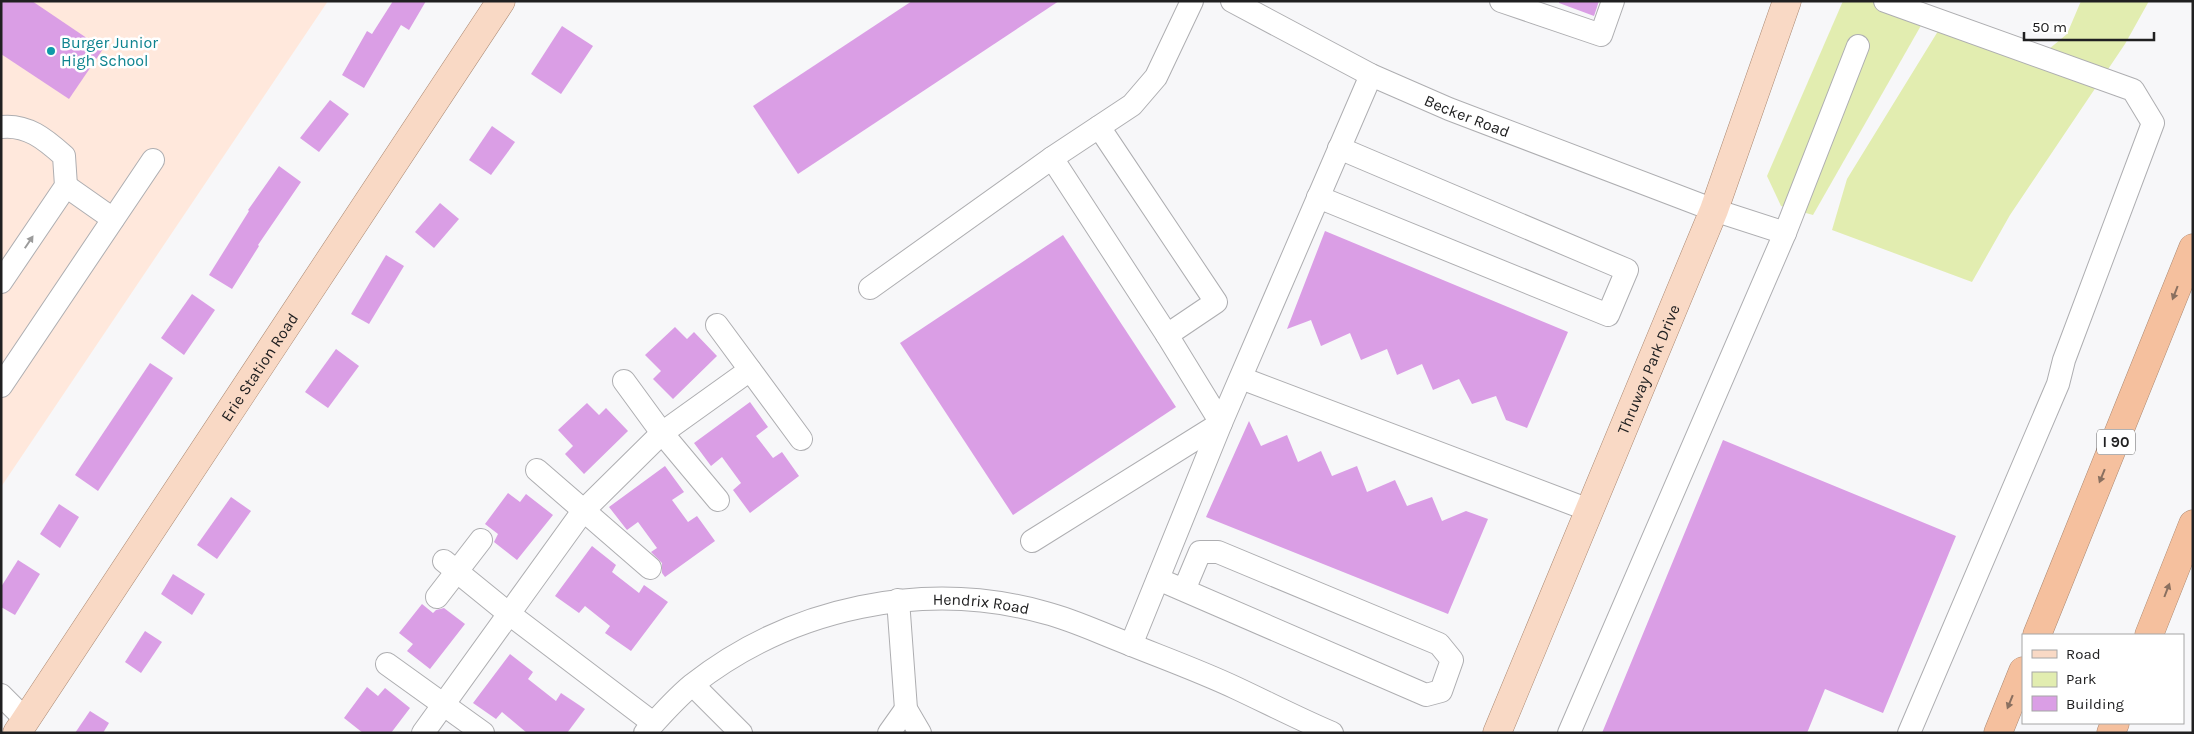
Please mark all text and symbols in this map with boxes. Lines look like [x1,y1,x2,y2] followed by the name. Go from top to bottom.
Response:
[2024,10,2154,42] scale bar
[2032,18,2067,36] text: 50 m
[61,33,158,70] place label: Burger Junior High School
[45,45,57,57] marker: Burger Junior High School
[1422,90,1513,141] street label: Becker Road
[24,235,33,249] one-way arrow
[2171,286,2179,301] one-way arrow
[1613,301,1683,437] street label: Thruway Park Drive
[216,309,302,425] street label: Erie Station Road
[2097,430,2135,454] road number: I 90
[2098,469,2105,484] one-way arrow
[2163,582,2171,597] one-way arrow
[933,589,1031,618] street label: Hendrix Road
[2022,634,2184,724] legend
[2066,645,2101,663] text: Road
[2066,670,2096,688] text: Park
[2006,695,2014,709] one-way arrow
[2066,695,2124,713] text: Building

